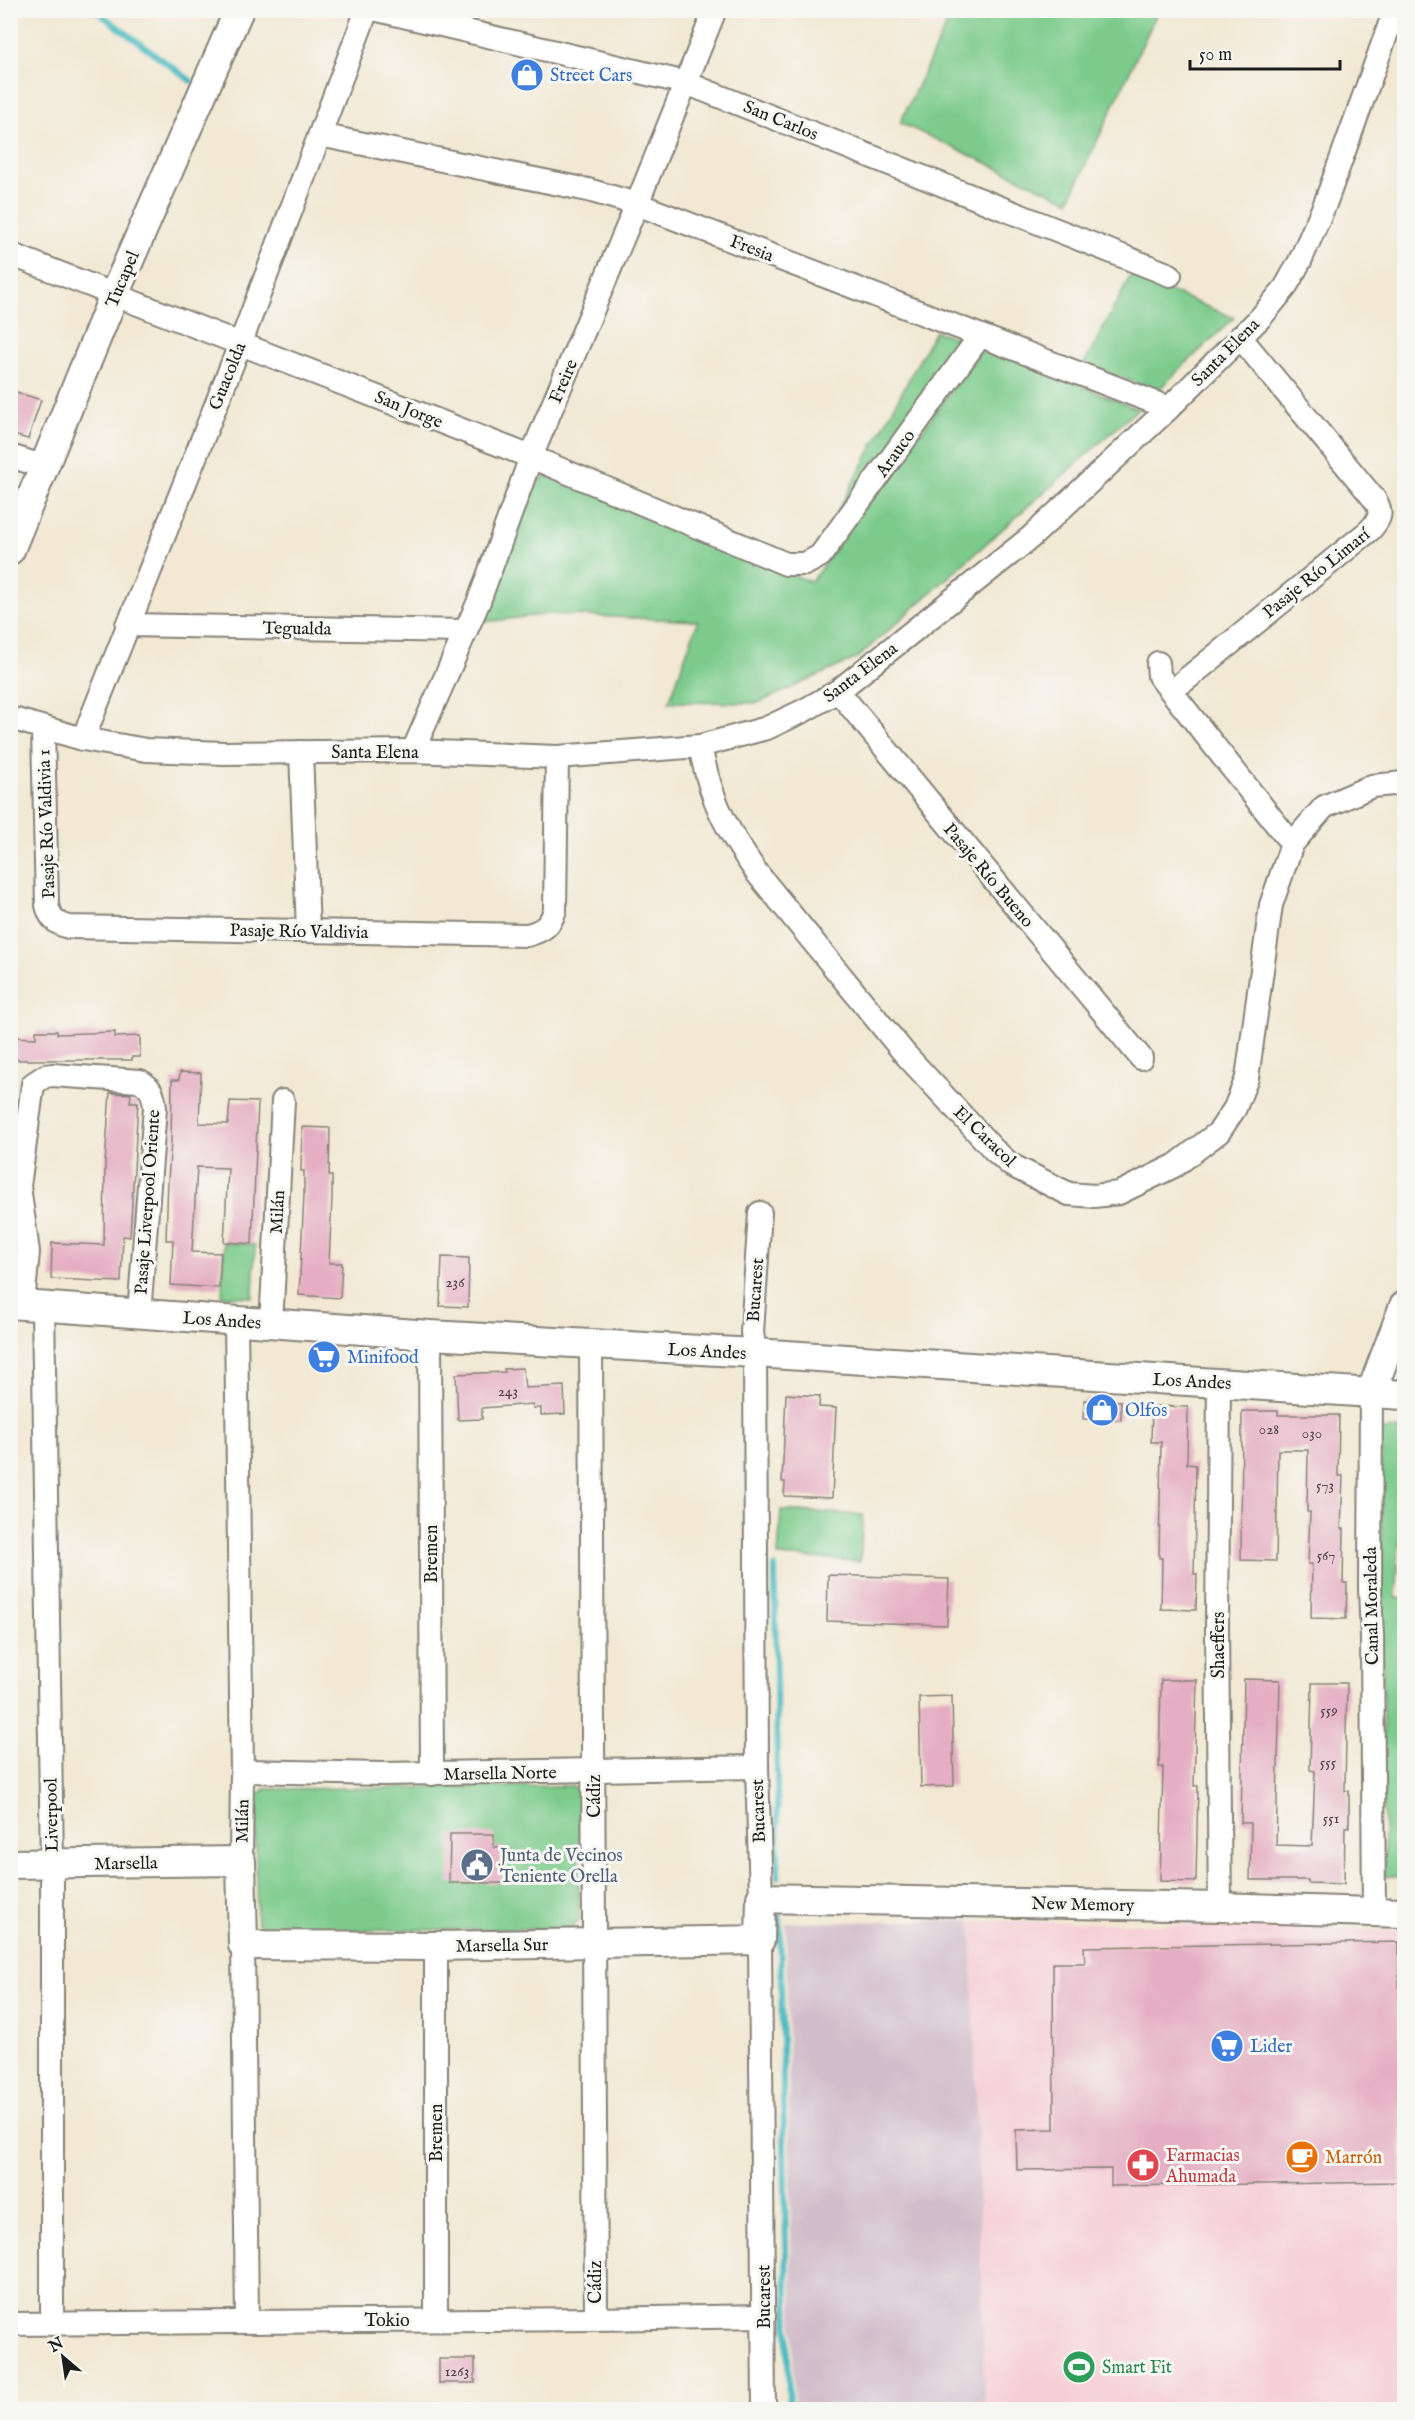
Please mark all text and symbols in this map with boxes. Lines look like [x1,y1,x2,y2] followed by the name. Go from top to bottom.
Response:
[1190,33,1340,71] scale bar
[1199,44,1232,67] text: 50 m
[509,57,545,93] shop icon: Street Cars
[550,65,632,88] place label: Street Cars
[740,96,821,147] street label: San Carlos
[726,231,777,268] street label: Fresia
[101,248,146,311] street label: Tucapel
[1187,314,1265,392] street label: Santa Elena
[204,339,252,414] street label: Guacolda
[545,356,584,407] street label: Freire
[371,386,446,434] street label: San Jorge
[871,425,921,483] street label: Arauco
[1259,523,1376,624] street label: Pasaje Río Limarí
[262,617,332,642] street label: Tegualda
[819,638,903,709] street label: Santa Elena
[331,742,419,765] street label: Santa Elena
[33,749,62,899] street label: Pasaje Río Valdivia 1
[937,819,1038,933] street label: Pasaje Río Bueno
[229,920,369,945] street label: Pasaje Río Valdivia
[948,1101,1020,1173] street label: El Caracol
[131,1109,166,1295] street label: Pasaje Liverpool Oriente
[266,1189,291,1235] street label: Milán
[743,1257,770,1323] street label: Bucarest
[446,1273,465,1292] house number: 236
[182,1307,262,1336] street label: Los Andes
[306,1339,342,1375] supermarket icon: Minifood
[667,1339,747,1366] street label: Los Andes
[347,1347,419,1370] place label: Minifood
[1152,1369,1232,1396] street label: Los Andes
[498,1382,518,1401] house number: 243
[1084,1392,1120,1428] shop icon: Olfos
[1125,1400,1167,1423] place label: Olfos
[1259,1420,1279,1439] house number: 028
[1302,1424,1322,1443] house number: 030
[1316,1476,1334,1495] house number: 573
[421,1524,444,1583] street label: Bremen
[1317,1546,1335,1565] house number: 567
[1360,1546,1385,1665] street label: Canal Moraleda
[1208,1612,1231,1678] street label: Shaeffers
[1320,1701,1338,1720] house number: 559
[1320,1753,1337,1772] house number: 555
[443,1762,557,1787] street label: Marsella Norte
[584,1774,607,1818] street label: Cádiz
[40,1778,65,1852] street label: Liverpool
[747,1779,772,1843] street label: Bucarest
[232,1798,255,1843] street label: Milán
[1323,1809,1339,1828] house number: 551
[498,1845,623,1889] place label: Junta de Vecinos Teniente Orella
[459,1847,495,1883] public building icon: Junta de Vecinos Teniente Orella
[94,1852,158,1877] street label: Marsella
[1031,1893,1135,1918] street label: New Memory
[456,1934,549,1959] street label: Marsella Sur
[1209,2028,1245,2064] supermarket icon: Lider
[1250,2036,1292,2059] place label: Lider
[426,2103,449,2162] street label: Bremen
[1284,2139,1320,2175] cafe icon: Marrón
[1165,2145,1240,2189] place label: Farmacias Ahumada
[1125,2147,1161,2183] pharmacy icon: Farmacias Ahumada
[1325,2147,1383,2170] place label: Marrón
[585,2260,608,2304] street label: Cádiz
[754,2265,777,2329] street label: Bucarest
[364,2310,410,2333] street label: Tokio
[33,2327,93,2387] north arrow
[45,2333,68,2358] text: N
[1061,2349,1097,2385] sports icon: Smart Fit
[1102,2357,1172,2380] place label: Smart Fit
[445,2362,469,2381] house number: 1263

